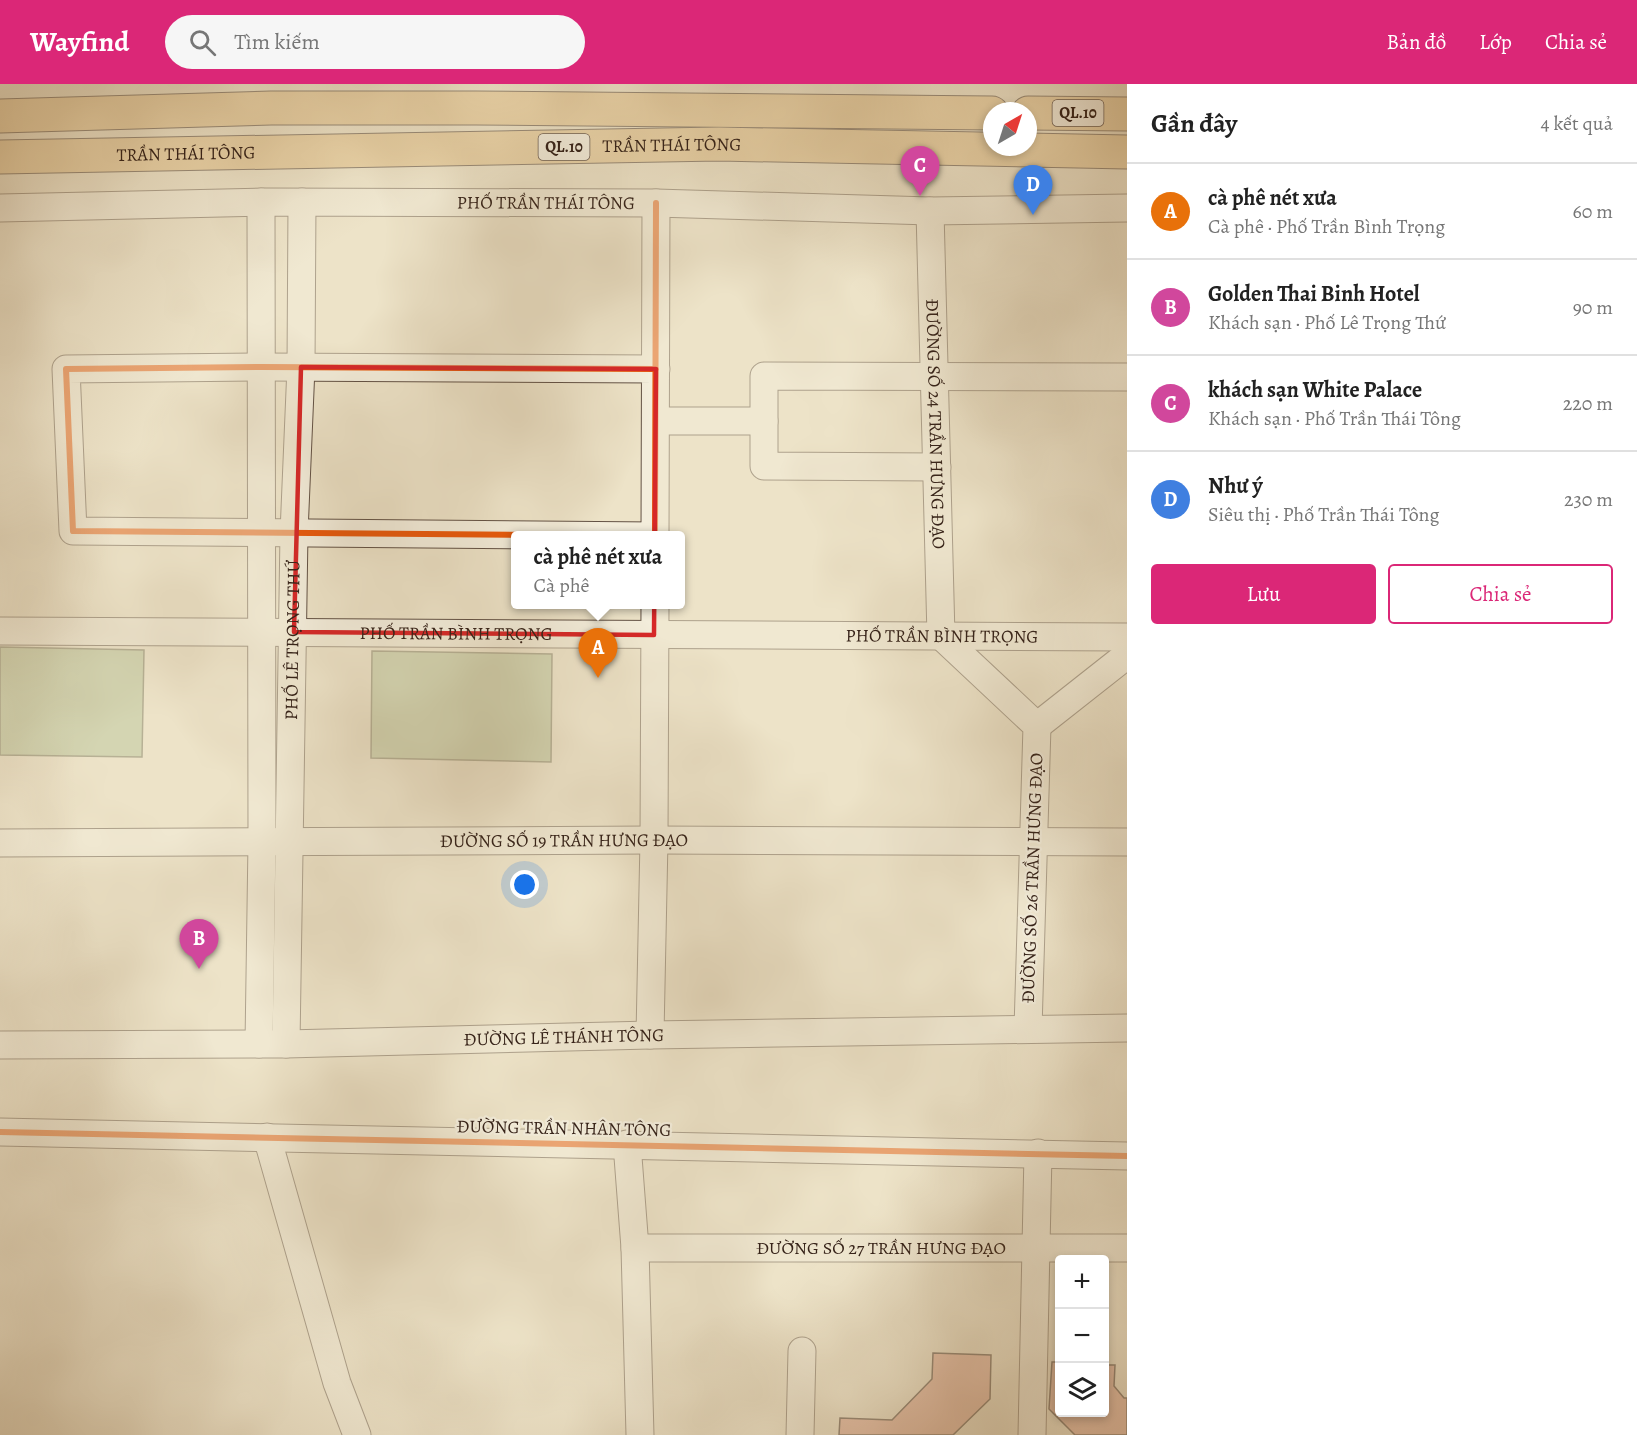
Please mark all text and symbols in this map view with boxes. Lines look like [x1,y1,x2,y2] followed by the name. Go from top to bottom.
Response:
[165,15,585,69] search box
[30,23,129,61] text: Wayfind
[186,26,219,59] icon: search
[234,27,320,57] text: Tìm kiếm
[1387,28,1446,56] text: Bản đồ
[1479,28,1512,56] text: Lớp
[1545,28,1607,56] text: Chia sẻ
[1052,100,1104,126] road number: QL.10
[983,102,1037,156] north arrow
[1151,106,1237,141] text: Gần đây
[1540,110,1613,137] text: 4 kết quả
[602,132,741,158] street label: TRẦN THÁI TÔNG
[538,134,590,160] road number: QL.10
[116,140,256,167] street label: TRẦN THÁI TÔNG
[900,147,940,196] pin: C
[1014,166,1052,215] pin: D
[1208,183,1337,213] text: cà phê nét xưa
[457,190,635,215] street label: PHỐ TRẦN THÁI TÔNG
[1164,198,1177,225] text: A
[1573,198,1613,225] text: 60 m
[1208,213,1445,240] text: Cà phê · Phố Trần Bình Trọng
[1208,279,1420,309] text: Golden Thai Binh Hotel
[1164,294,1177,321] text: B
[1573,294,1613,321] text: 90 m
[920,299,951,549] street label: ĐƯỜNG SỐ 24 TRẦN HƯNG ĐẠO
[1208,309,1446,336] text: Khách sạn · Phố Lê Trọng Thứ
[1208,375,1422,405] text: khách sạn White Palace
[1164,390,1177,417] text: C
[1563,390,1613,417] text: 220 m
[1208,405,1461,432] text: Khách sạn · Phố Trần Thái Tông
[1208,471,1263,501] text: Như ý
[1164,486,1177,513] text: D
[1564,486,1613,513] text: 230 m
[1208,501,1440,528] text: Siêu thị · Phố Trần Thái Tông
[511,531,685,609] popup
[534,542,662,572] text: cà phê nét xưa
[279,559,306,720] street label: PHỐ LÊ TRỌNG THỨ
[1151,564,1376,624] button: Lưu
[1388,564,1613,624] button: Chia sẻ
[534,572,590,599] text: Cà phê
[359,621,552,646] street label: PHỐ TRẦN BÌNH TRỌNG
[845,624,1038,649] street label: PHỐ TRẦN BÌNH TRỌNG
[578,628,618,678] pin: A
[1016,753,1048,1003] street label: ĐƯỜNG SỐ 26 TRẦN HƯNG ĐẠO
[440,828,688,853] street label: ĐƯỜNG SỐ 19 TRẦN HƯNG ĐẠO
[510,870,539,899] your location
[180,920,218,969] pin: B
[463,1023,664,1052] street label: ĐƯỜNG LÊ THÁNH TÔNG
[456,1114,672,1142] street label: ĐƯỜNG TRẦN NHÂN TÔNG
[756,1236,1006,1260] street label: ĐƯỜNG SỐ 27 TRẦN HƯNG ĐẠO
[1055,1255,1109,1417] map controls
[1055,1255,1109,1309] button: +
[1055,1309,1109,1363] button: −
[1055,1363,1109,1417] button: layers

